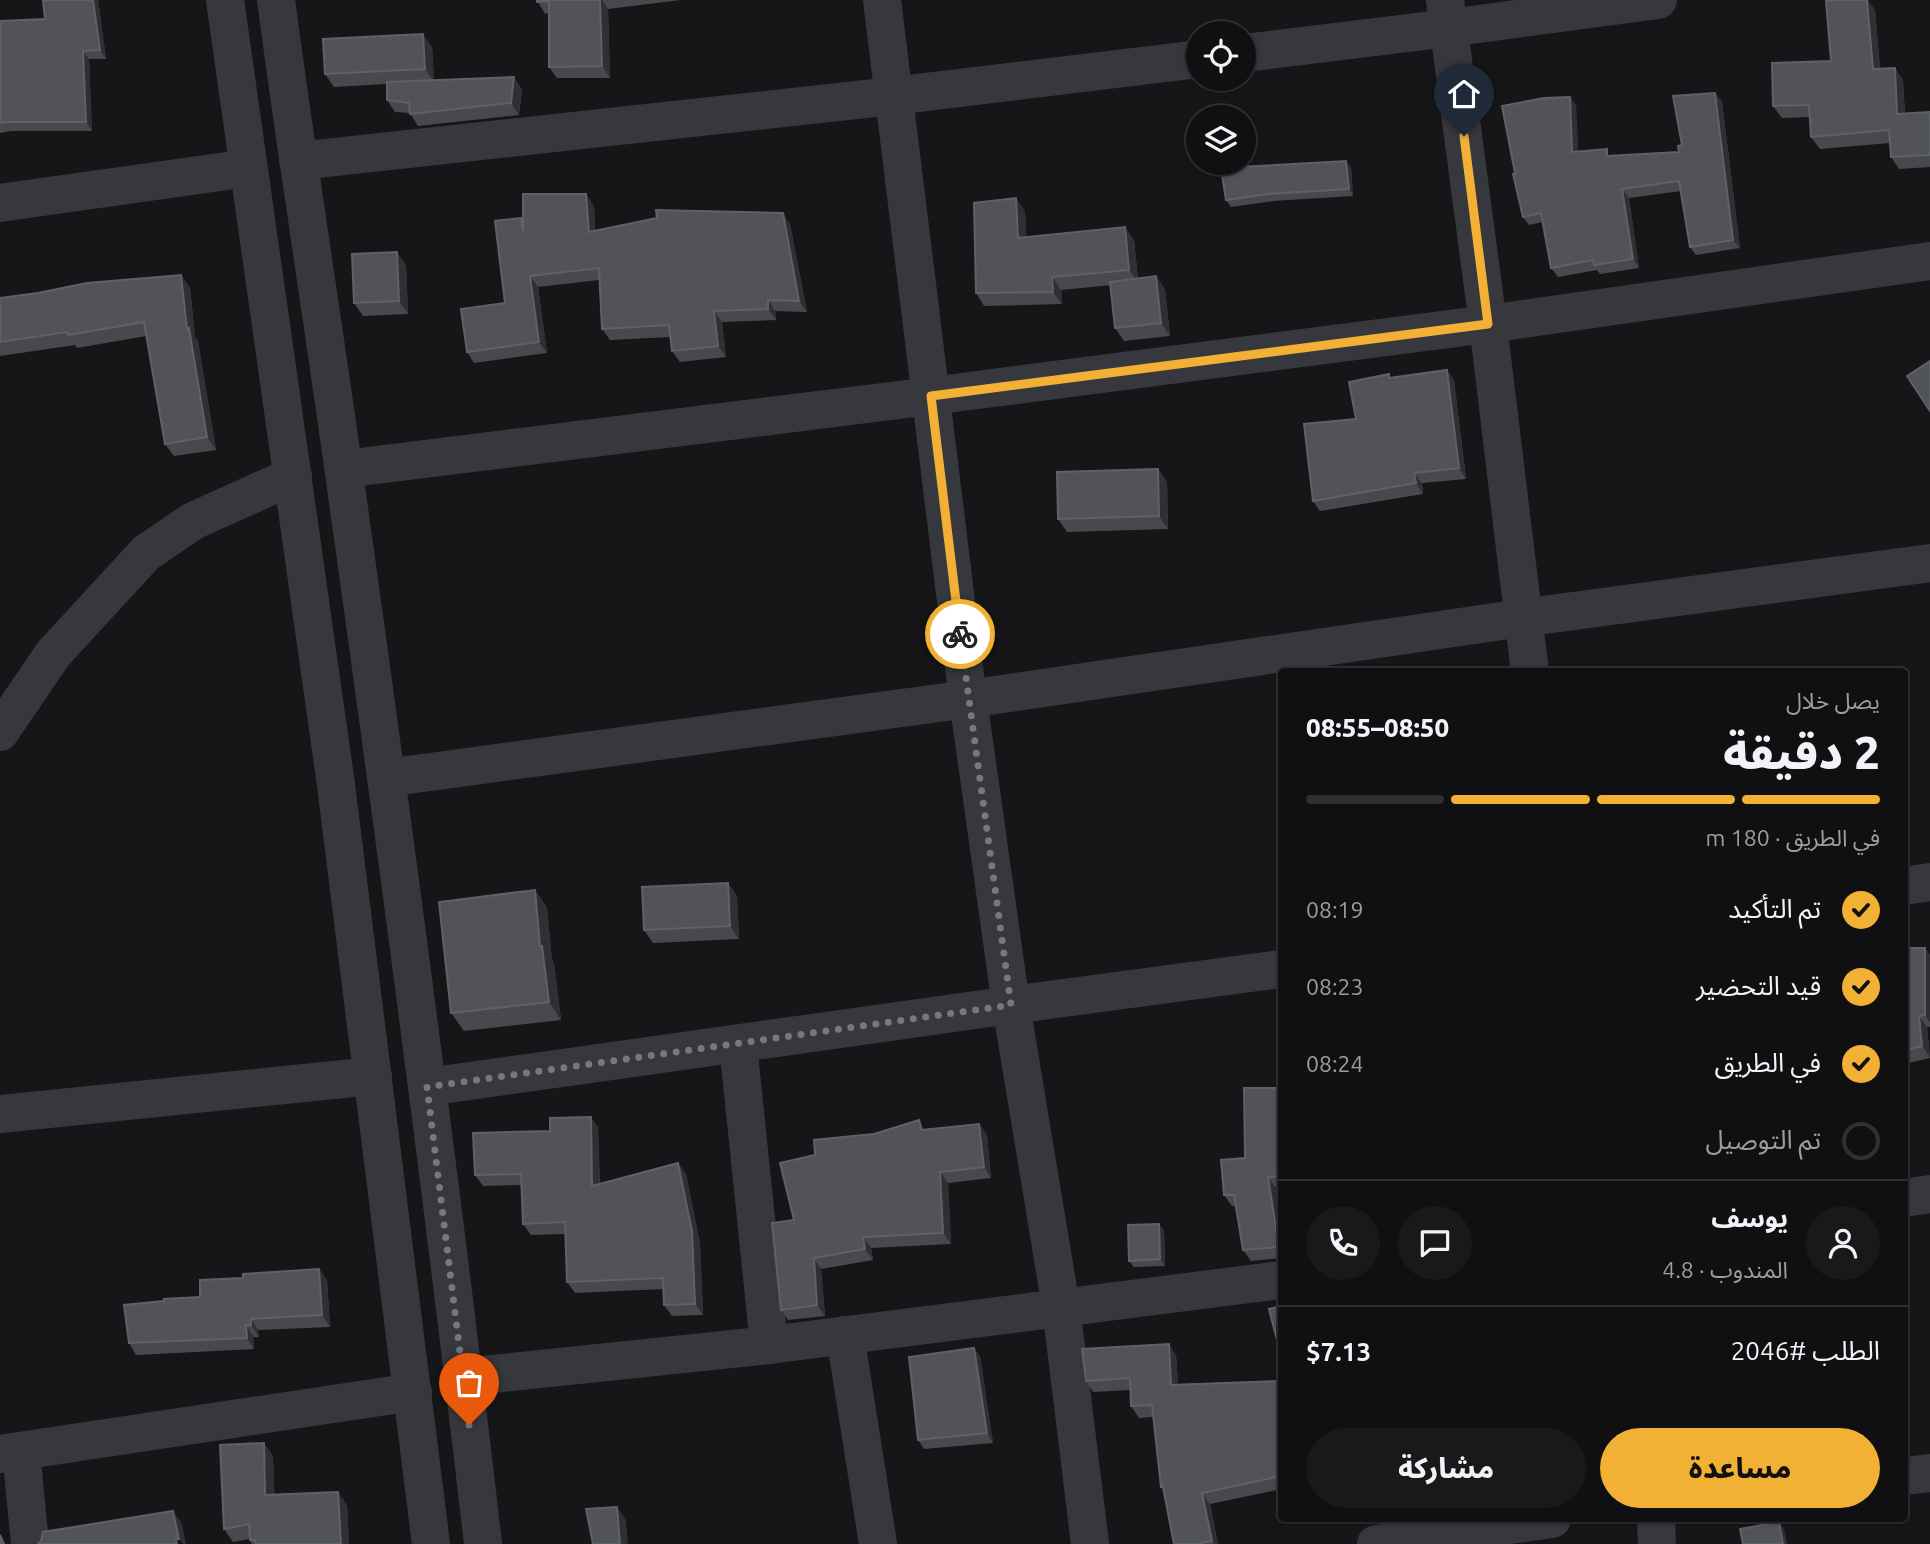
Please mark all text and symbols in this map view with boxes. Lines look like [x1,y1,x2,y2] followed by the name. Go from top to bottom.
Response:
[1186,21,1256,175] map controls
[1186,21,1256,91] button: locate
[1434,64,1494,136] pin
[1445,75,1483,113] icon: home
[1186,105,1256,175] button: layers
[925,599,995,669] courier
[941,615,979,653] icon: bike
[1786,688,1880,713] text: يصل خلال
[1306,713,1449,742] text: 08:50–08:55
[1723,726,1880,778] text: 2 دقيقة
[1706,825,1880,850] text: في الطريق · 180 m
[1842,891,1880,929] icon: check
[1728,894,1821,923] text: تم التأكيد
[1306,897,1364,922] text: 08:19
[1842,968,1880,1006] icon: check
[1696,971,1821,1000] text: قيد التحضير
[1306,974,1364,999] text: 08:23
[1842,1045,1880,1083] icon: check
[1715,1048,1821,1077] text: في الطريق
[1306,1051,1364,1076] text: 08:24
[1706,1125,1821,1154] text: تم التوصيل
[1711,1203,1788,1232] text: يوسف
[1306,1206,1380,1280] button: phone
[1398,1206,1472,1280] button: chat
[1806,1206,1880,1280] button: person
[1662,1257,1788,1282] text: المندوب · 4.8
[1731,1336,1880,1365] text: الطلب #2046
[1306,1337,1371,1366] text: $7.13
[439,1353,499,1425] pin
[450,1364,488,1402] icon: bag
[1306,1428,1586,1508] button: مشاركة
[1600,1428,1880,1508] button: مساعدة

